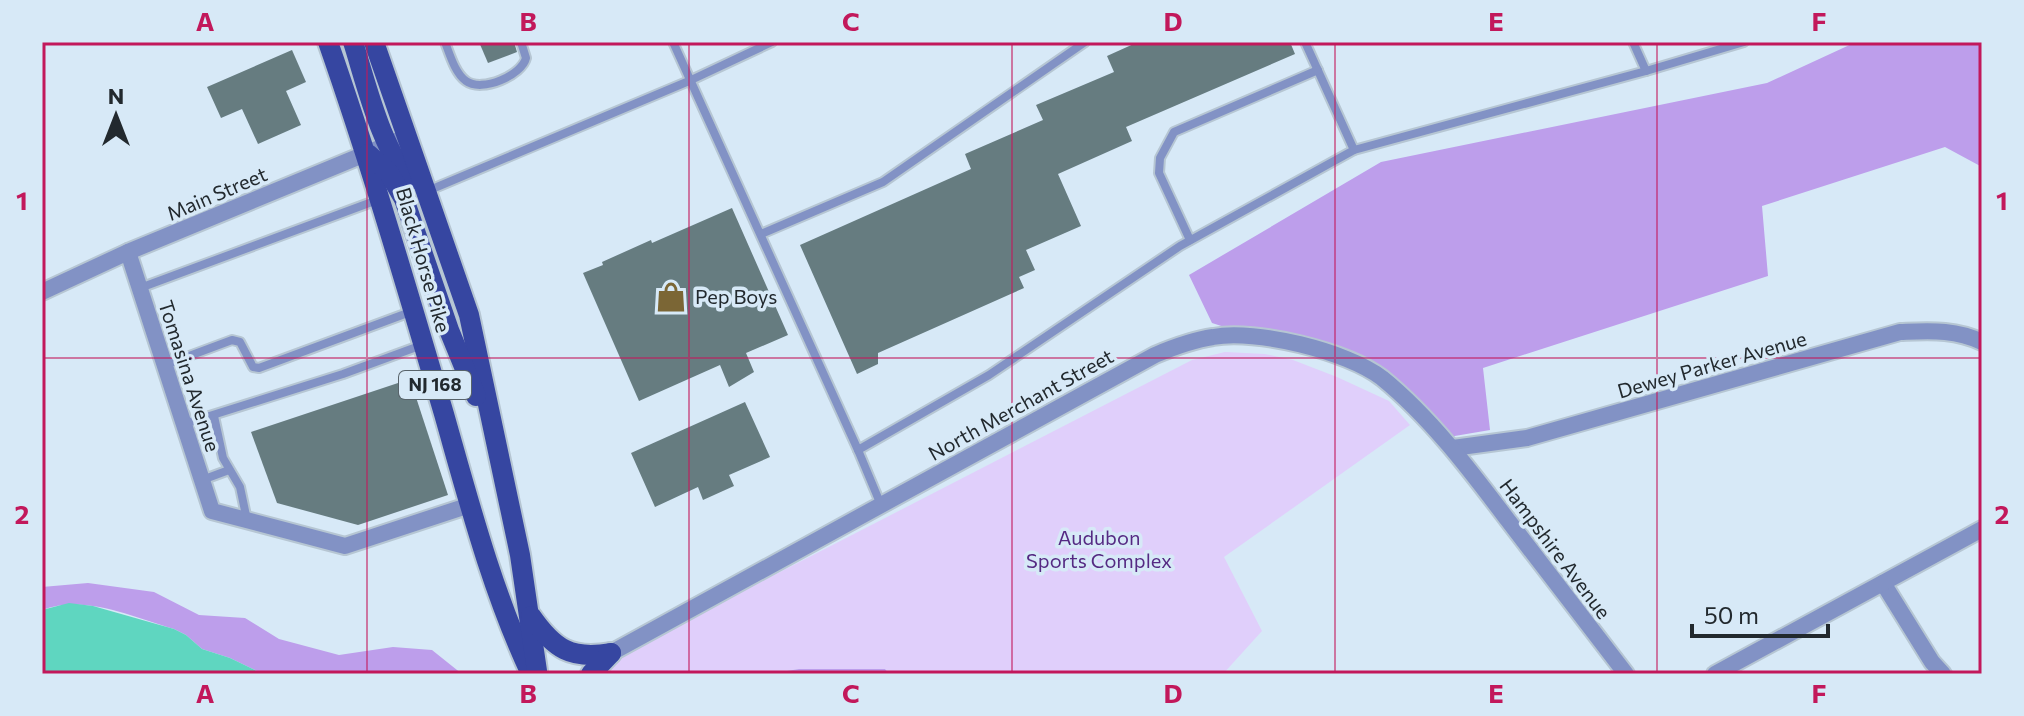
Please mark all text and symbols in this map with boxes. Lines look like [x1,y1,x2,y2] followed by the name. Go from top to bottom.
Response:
[196,5,215,36] text: A
[519,5,537,36] text: B
[842,5,860,36] text: C
[1163,5,1183,36] text: D
[1488,5,1504,36] text: E
[1811,5,1827,36] text: F
[76,76,156,156] north arrow
[108,82,124,109] text: N
[163,161,270,225] street label: Main Street
[16,184,28,215] text: 1
[392,184,456,335] street label: Black Horse Pike
[1996,184,2008,215] text: 1
[654,280,688,314] shop icon: Pep Boys
[695,284,777,308] place label: Pep Boys
[154,297,226,454] street label: Tomasina Avenue
[1614,326,1809,403] street label: Dewey Parker Avenue
[924,343,1117,465] street label: North Merchant Street
[399,371,471,399] road number: NJ 168
[1495,474,1616,623] street label: Hampshire Avenue
[15,498,29,529] text: 2
[1995,498,2009,529] text: 2
[1026,525,1172,572] park label: Audubon Sports Complex
[1692,588,1828,638] scale bar
[1704,600,1759,629] text: 50 m
[196,677,215,708] text: A
[519,677,537,708] text: B
[842,677,860,708] text: C
[1163,677,1183,708] text: D
[1488,677,1504,708] text: E
[1811,677,1827,708] text: F

